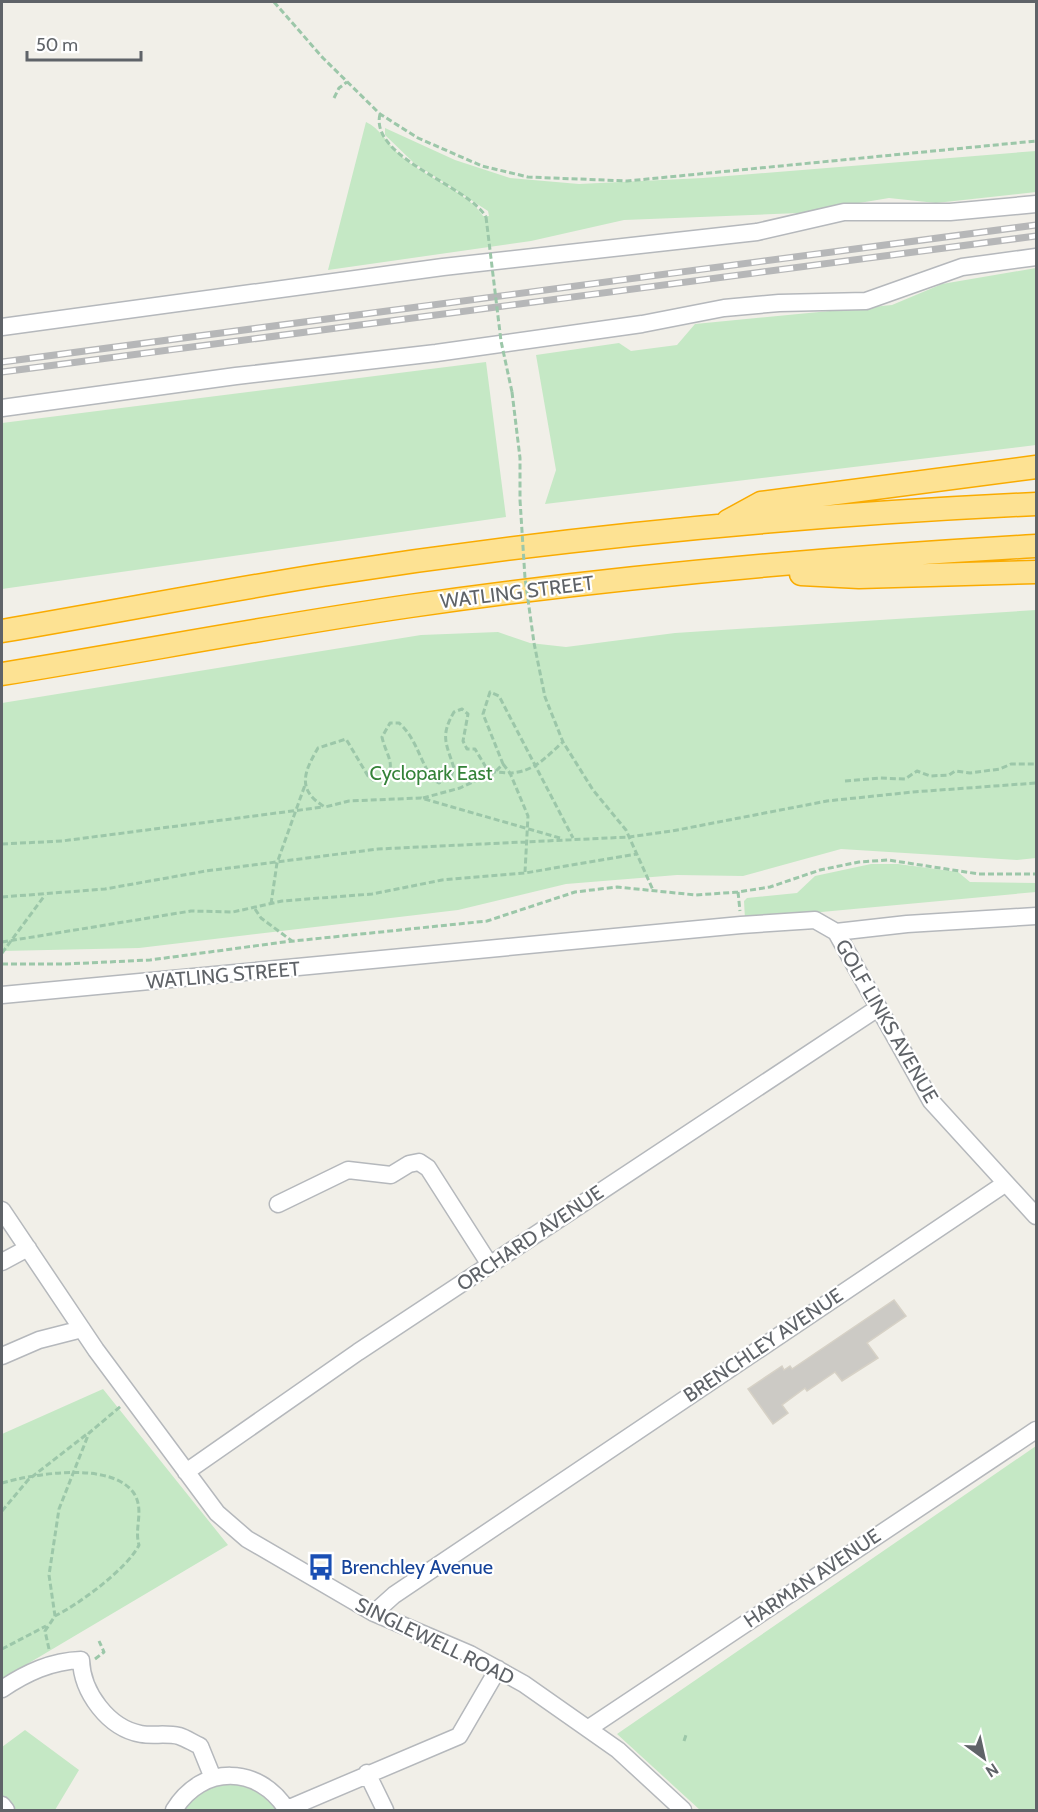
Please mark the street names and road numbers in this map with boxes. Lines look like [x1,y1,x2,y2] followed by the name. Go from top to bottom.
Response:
[439,571,595,613] street label: WATLING STREET
[830,935,944,1107] street label: GOLF LINKS AVENUE
[145,956,301,994] street label: WATLING STREET
[452,1180,608,1296] street label: ORCHARD AVENUE
[679,1283,847,1407] street label: BRENCHLEY AVENUE
[739,1523,885,1633] street label: HARMAN AVENUE
[352,1592,518,1690] street label: SINGLEWELL ROAD

